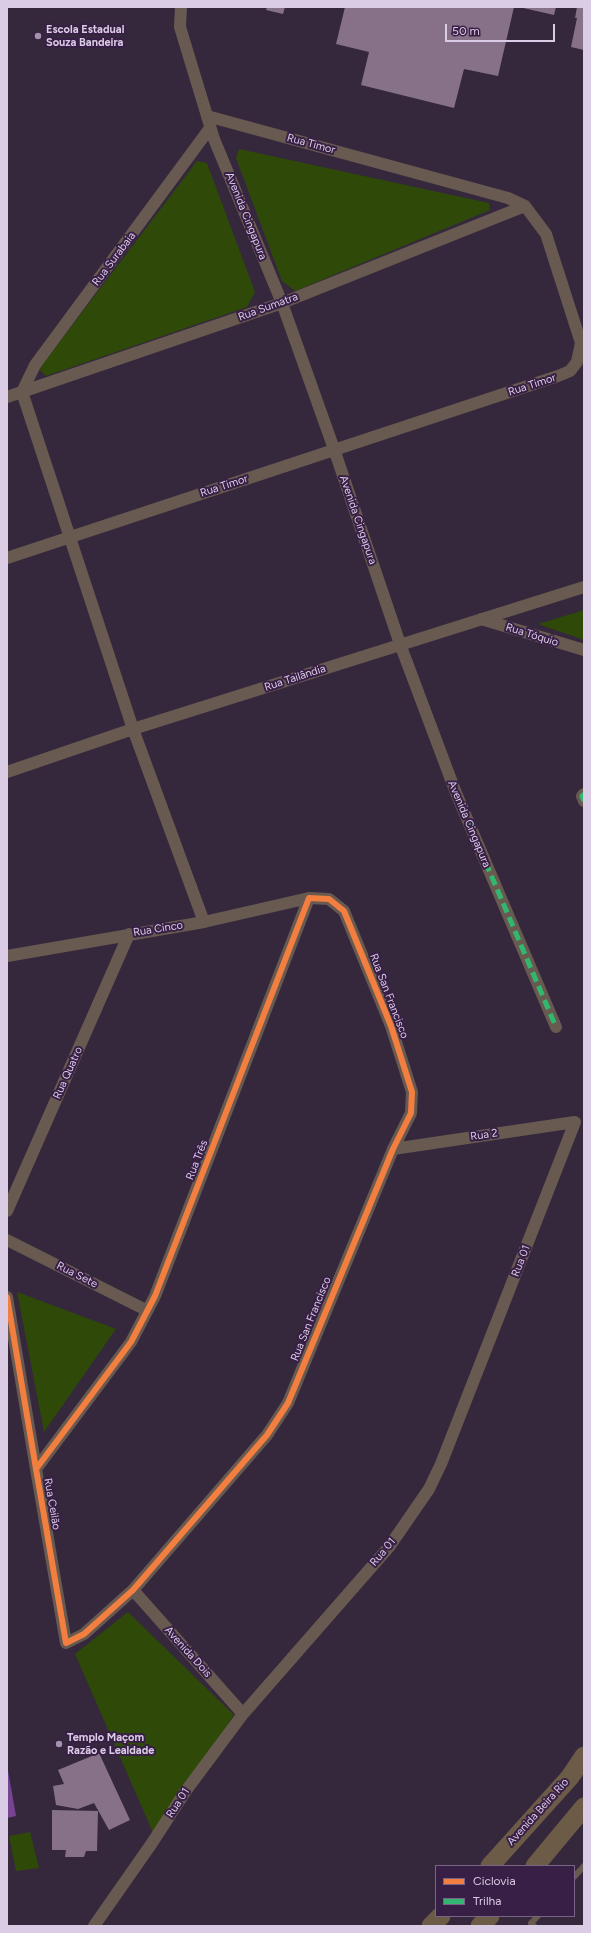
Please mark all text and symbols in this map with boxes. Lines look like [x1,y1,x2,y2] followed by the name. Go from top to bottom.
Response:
[447,16,557,42] scale bar
[46,23,124,49] place label: Escola Estadual Souza Bandeira
[452,24,480,38] text: 50 m
[33,31,43,41] marker: Escola Estadual Souza Bandeira
[285,131,337,157] street label: Rua Timor
[222,170,270,262] street label: Avenida Cingapura
[90,230,138,288] street label: Rua Surabaia
[236,290,300,324] street label: Rua Sumatra
[506,371,558,399] street label: Rua Timor
[198,472,250,500] street label: Rua Timor
[337,474,379,566] street label: Avenida Cingapura
[504,621,560,649] street label: Rua Tóquio
[263,662,327,694] street label: Rua Tailândia
[445,779,493,869] street label: Avenida Cingapura
[132,919,184,939] street label: Rua Cinco
[367,952,411,1040] street label: Rua San Francisco
[51,1045,85,1101] street label: Rua Quatro
[469,1127,499,1143] street label: Rua 2
[183,1138,211,1182] street label: Rua Três
[509,1243,533,1279] street label: Rua 01
[54,1259,100,1291] street label: Rua Sete
[288,1275,334,1363] street label: Rua San Francisco
[41,1477,63,1531] street label: Rua Ceilão
[367,1535,399,1569] street label: Rua 01
[162,1624,214,1680] street label: Avenida Dois
[67,1731,154,1757] place label: Templo Maçom Razão e Lealdade
[54,1739,64,1749] marker: Templo Maçom Razão e Lealdade
[504,1776,572,1848] street label: Avenida Beira Rio
[163,1786,193,1820] street label: Rua 01
[435,1865,575,1917] legend
[473,1874,516,1888] text: Ciclovia
[473,1894,501,1908] text: Trilha

